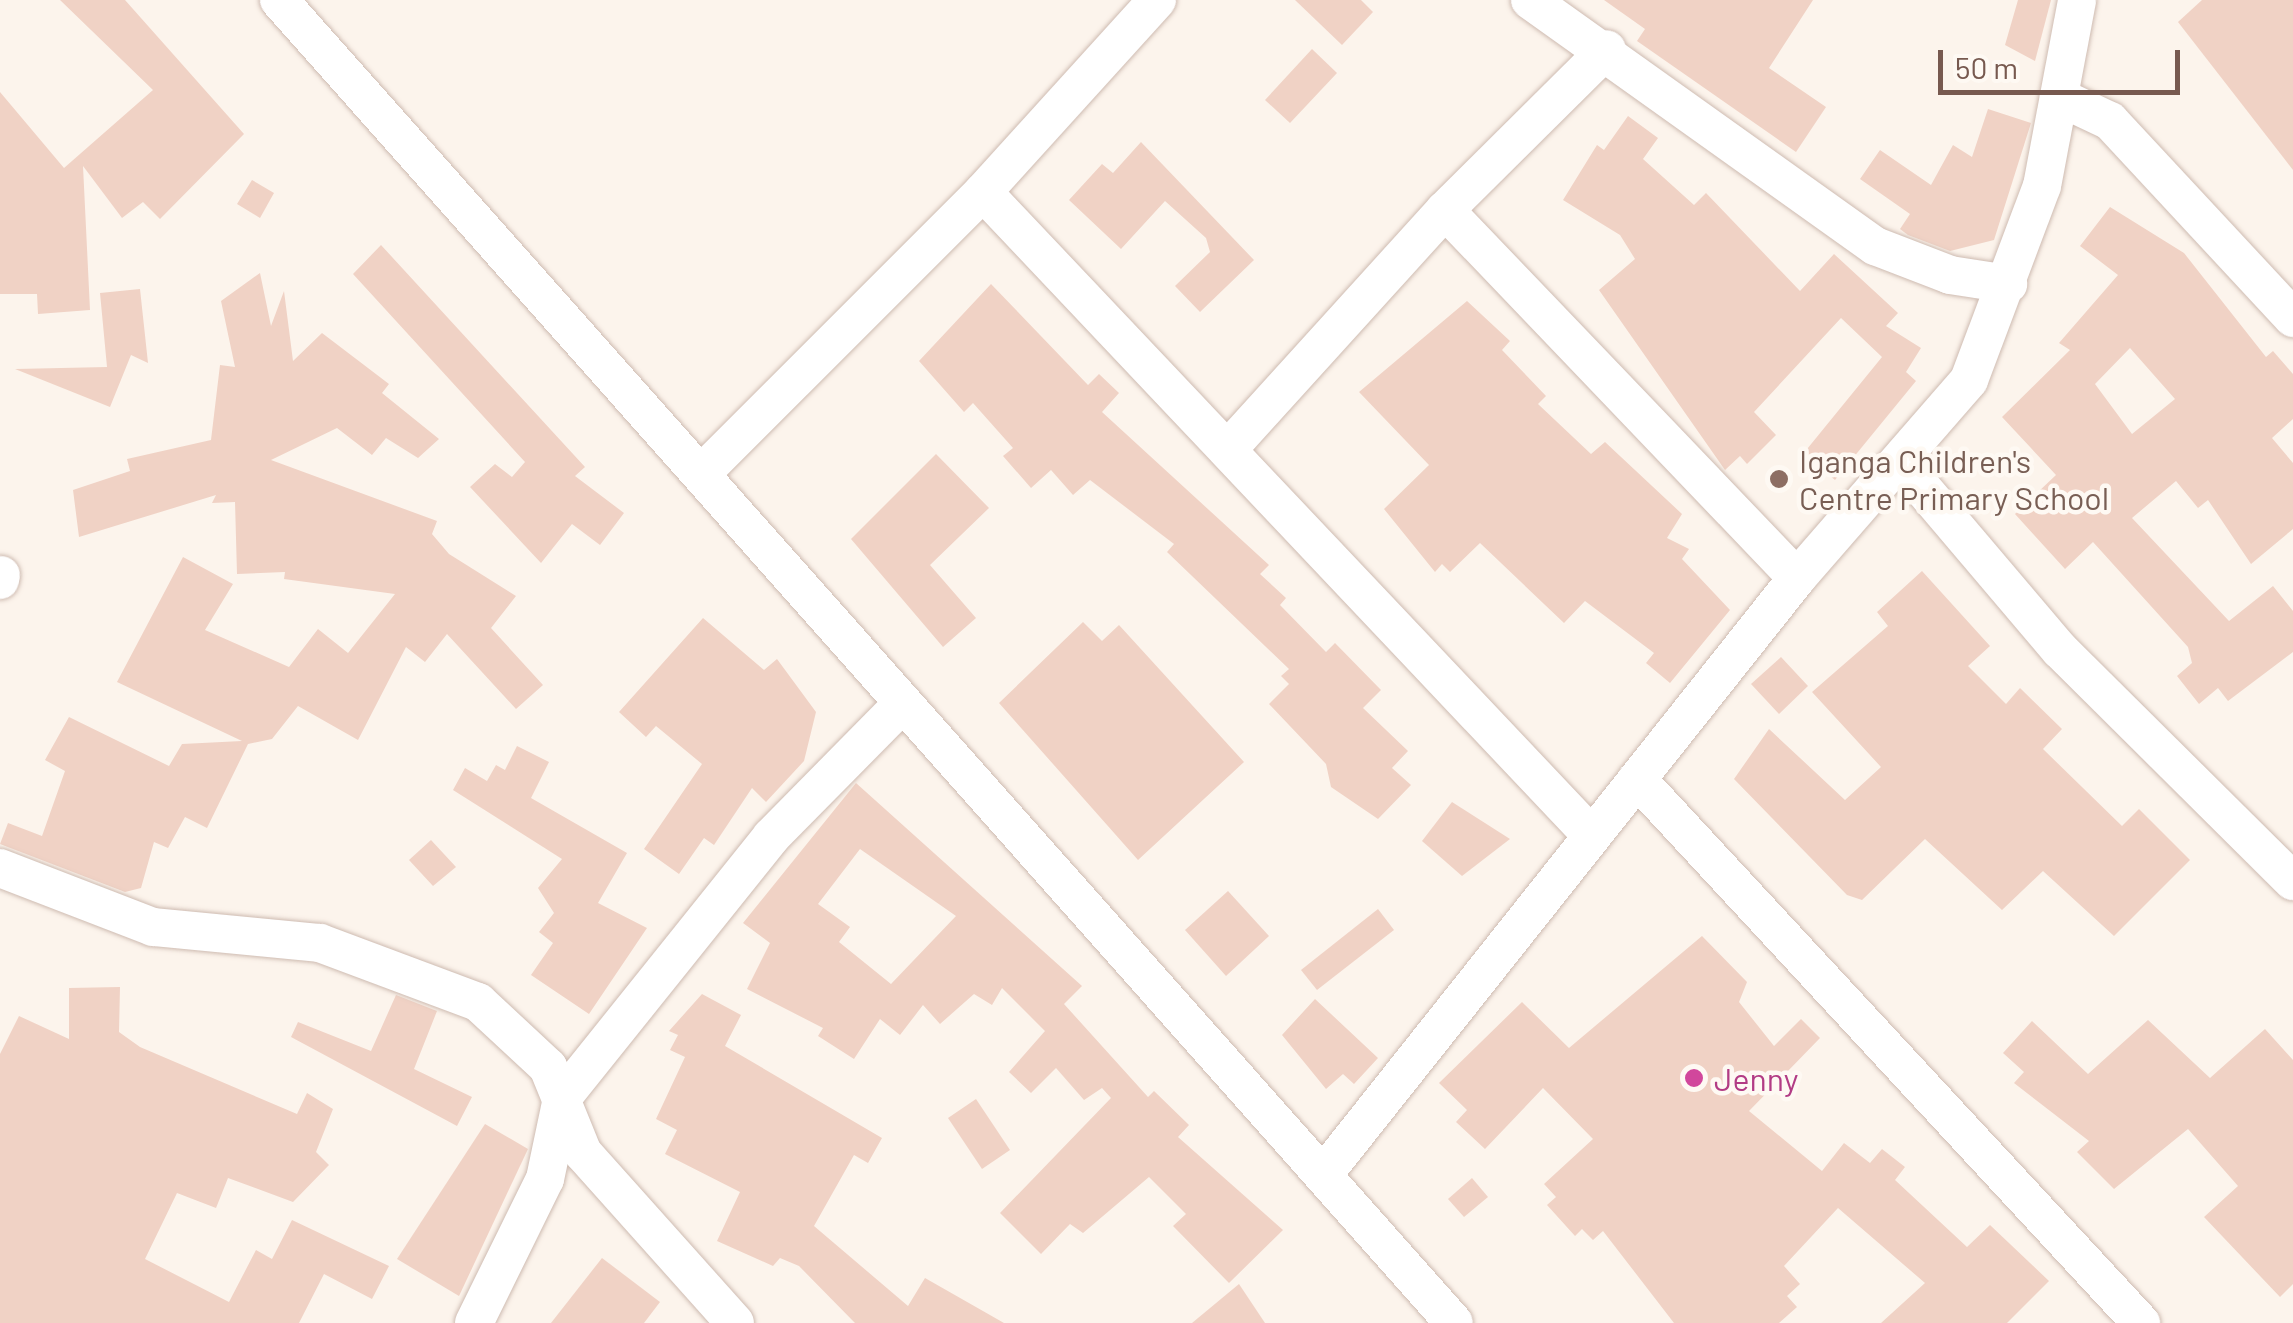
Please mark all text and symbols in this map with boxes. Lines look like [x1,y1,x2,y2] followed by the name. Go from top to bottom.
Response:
[1943,30,2186,92] scale bar
[1955,49,2018,85] text: 50 m
[1799,442,2109,517] place label: Iganga Children's Centre Primary School
[1768,468,1790,490] marker: Iganga Children's Centre Primary School
[1714,1059,1798,1097] place label: Jenny
[1683,1067,1705,1089] marker: Jenny

